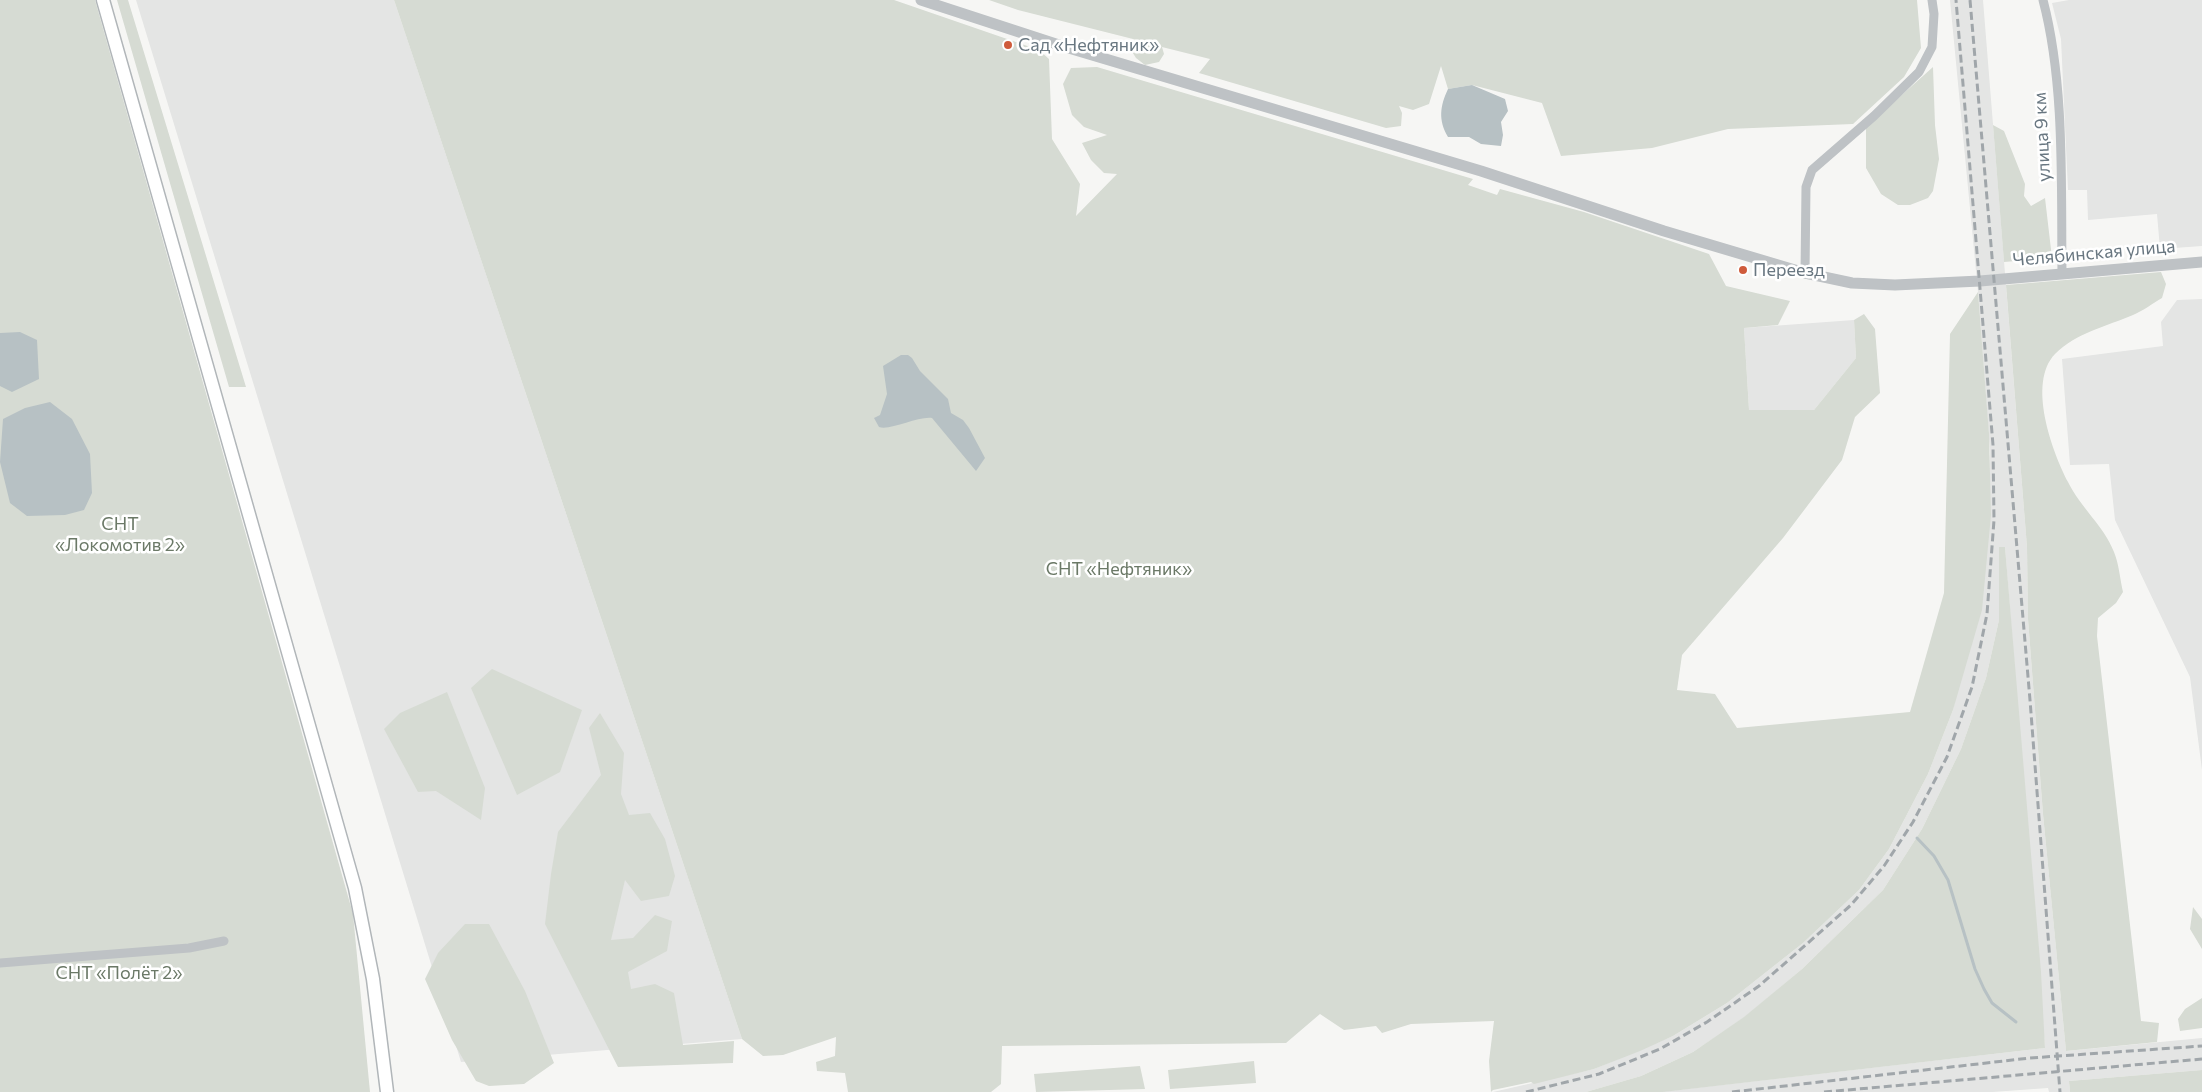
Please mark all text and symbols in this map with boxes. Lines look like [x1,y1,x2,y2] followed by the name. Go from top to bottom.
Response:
[1018,34,1159,56] place label: Сад «Нефтяник»
[1002,39,1014,51] marker: Сад «Нефтяник»
[2029,92,2055,182] street label: улица 9 км
[2012,235,2176,271] street label: Челябинская улица
[1753,259,1825,281] place label: Переезд
[1737,264,1749,276] marker: Переезд
[55,513,185,556] park label: СНТ «Локомотив 2»
[1046,558,1192,580] park label: СНТ «Нефтяник»
[55,962,183,984] park label: СНТ «Полёт 2»

